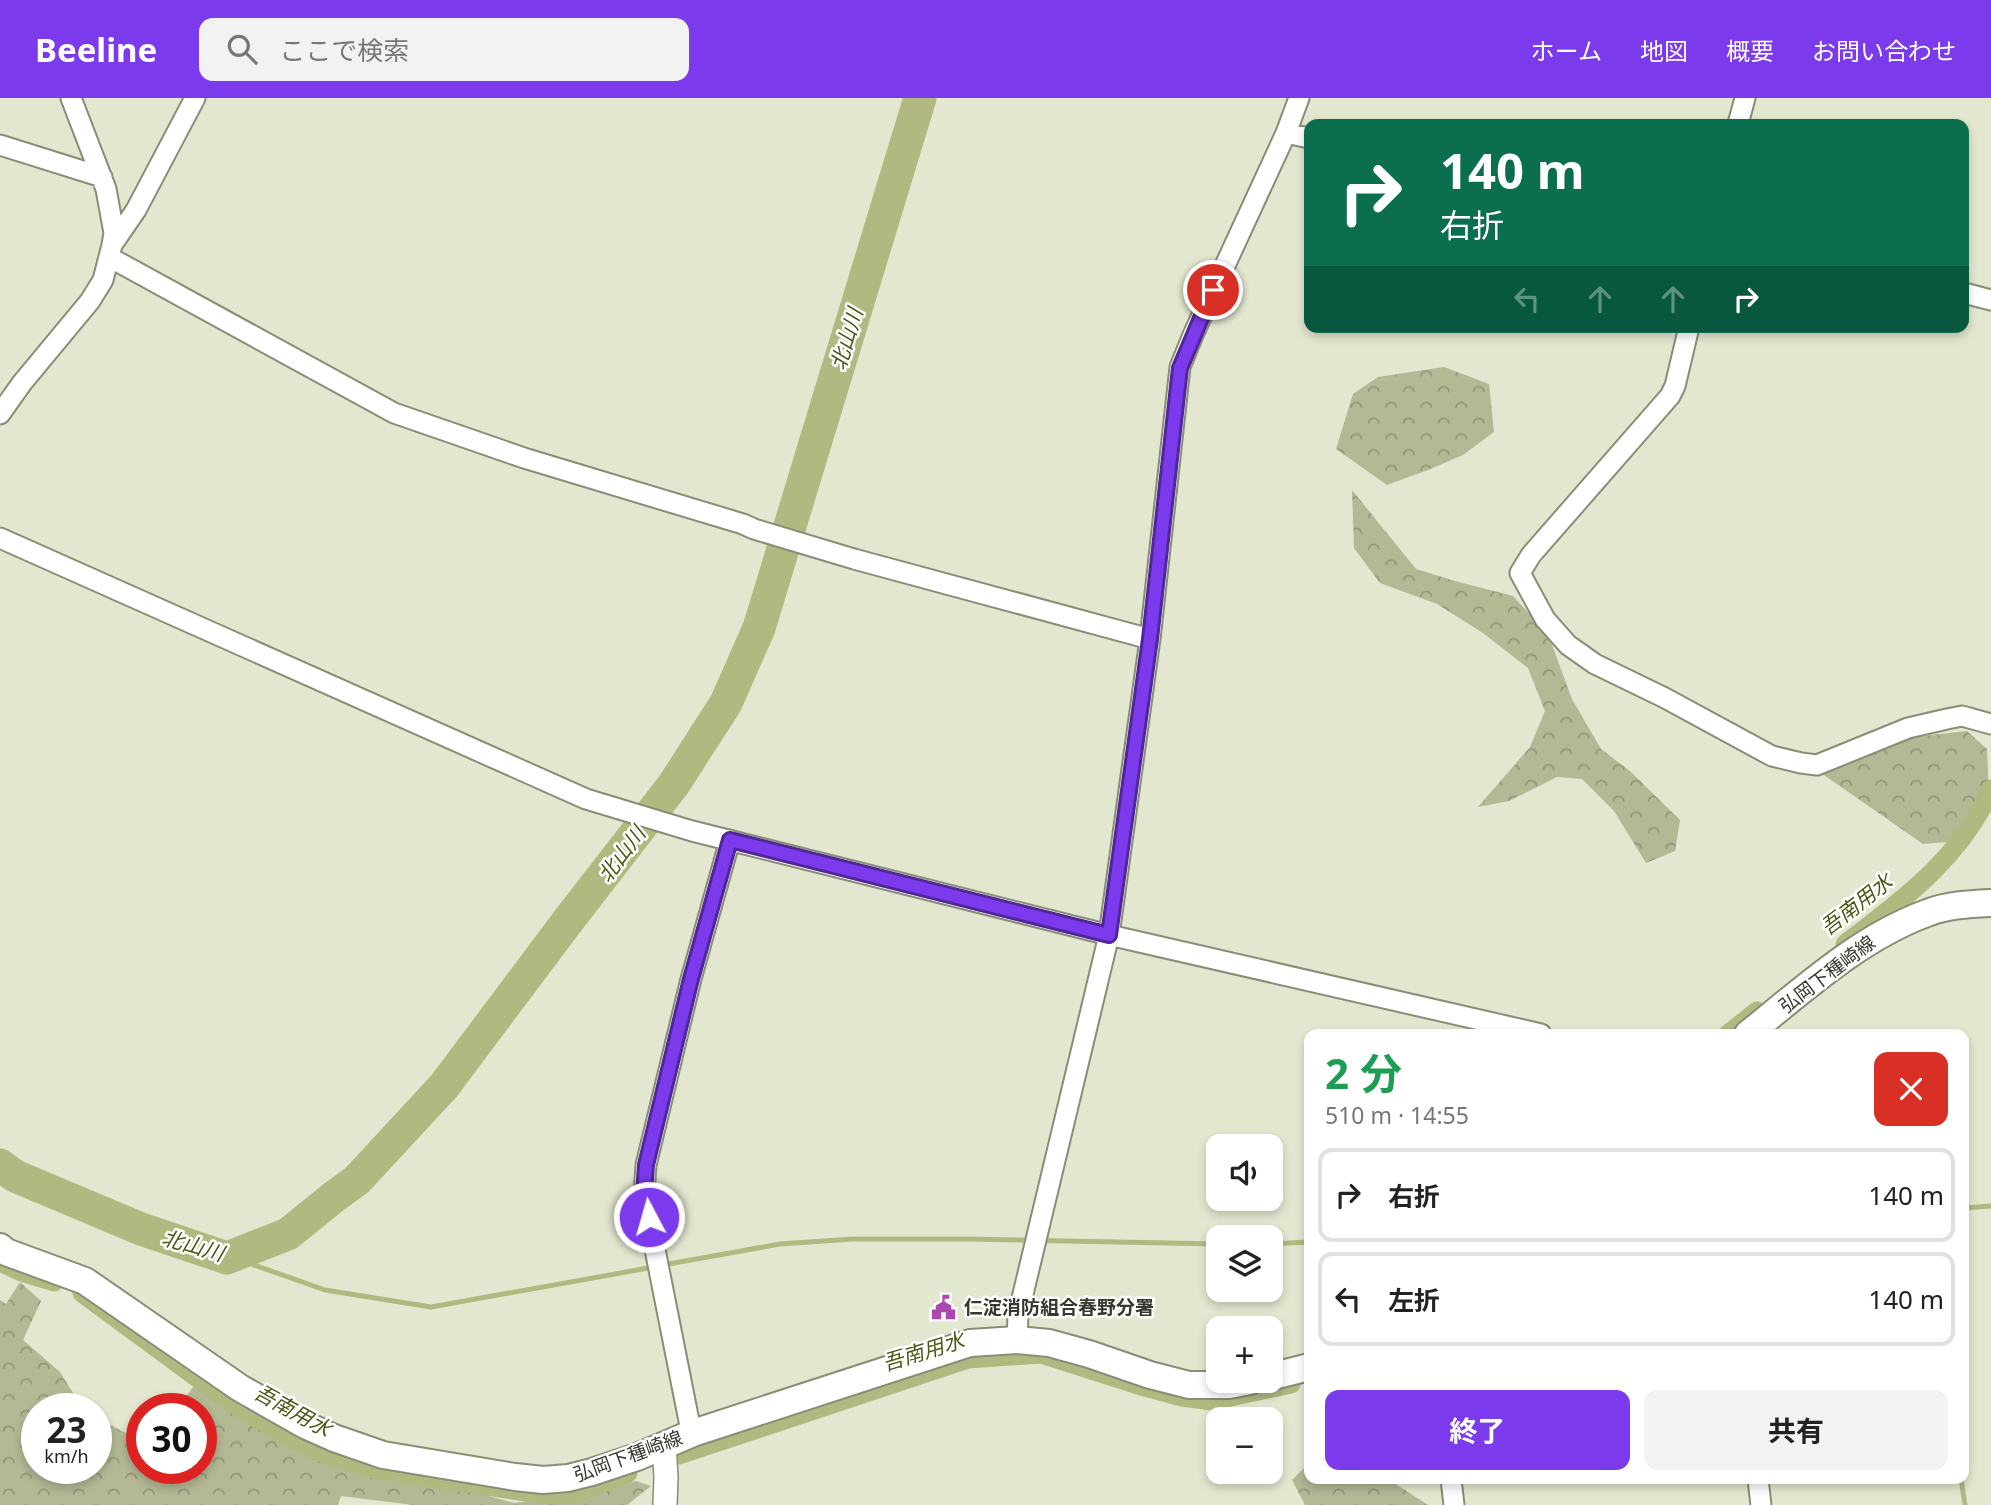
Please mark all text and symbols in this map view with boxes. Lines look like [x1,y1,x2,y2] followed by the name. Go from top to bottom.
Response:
[199,18,689,81] search box
[35,27,157,72] text: Beeline
[223,30,261,68] icon: search
[279,32,409,68] text: ここで検索
[1531,34,1602,67] text: ホーム
[1640,34,1688,67] text: 地図
[1726,34,1774,67] text: 概要
[1812,34,1956,67] text: お問い合わせ
[1440,137,1585,203] text: 140 m
[1325,147,1416,238] icon: right
[1440,203,1504,246] text: 右折
[1183,260,1243,320] pin
[1194,271,1232,309] icon: arrive
[1508,280,1546,318] icon: left
[1581,280,1619,318] icon: ahead
[1654,280,1692,318] icon: ahead
[1727,280,1765,318] icon: right
[823,303,869,373] water label: 北山川
[591,819,652,888] water label: 北山川
[1814,866,1899,941] water label: 吾南用水
[1774,929,1880,1019] street label: 弘岡下種崎線
[1325,1044,1402,1101] text: 2 分
[1874,1052,1948,1126] button: close
[1325,1099,1469,1131] text: 510 m · 14:55
[1206,1134,1283,1484] map controls
[1206,1134,1283,1211] button: sound
[1329,1176,1367,1214] icon: right
[1868,1177,1944,1213] text: 140 m
[1388,1178,1440,1214] text: 右折
[612,1180,686,1254] position arrow
[159,1223,229,1268] water label: 北山川
[1206,1225,1283,1302] button: layers
[1329,1280,1367,1318] icon: left
[1868,1281,1944,1317] text: 140 m
[1388,1282,1440,1318] text: 左折
[930,1293,958,1321] public building icon: 仁淀消防組合春野分署
[964,1294,1154,1320] place label: 仁淀消防組合春野分署
[1206,1316,1283,1393] button: +
[879,1325,969,1377] water label: 吾南用水
[249,1377,338,1444] water label: 吾南用水
[1325,1390,1630,1470] button: 終了
[1644,1390,1948,1470] button: 共有
[126,1393,217,1484] speed limit sign: 30
[46,1406,87,1453] text: 23
[1206,1407,1283,1484] button: −
[570,1424,686,1488] street label: 弘岡下種崎線
[44,1444,89,1468] text: km/h

